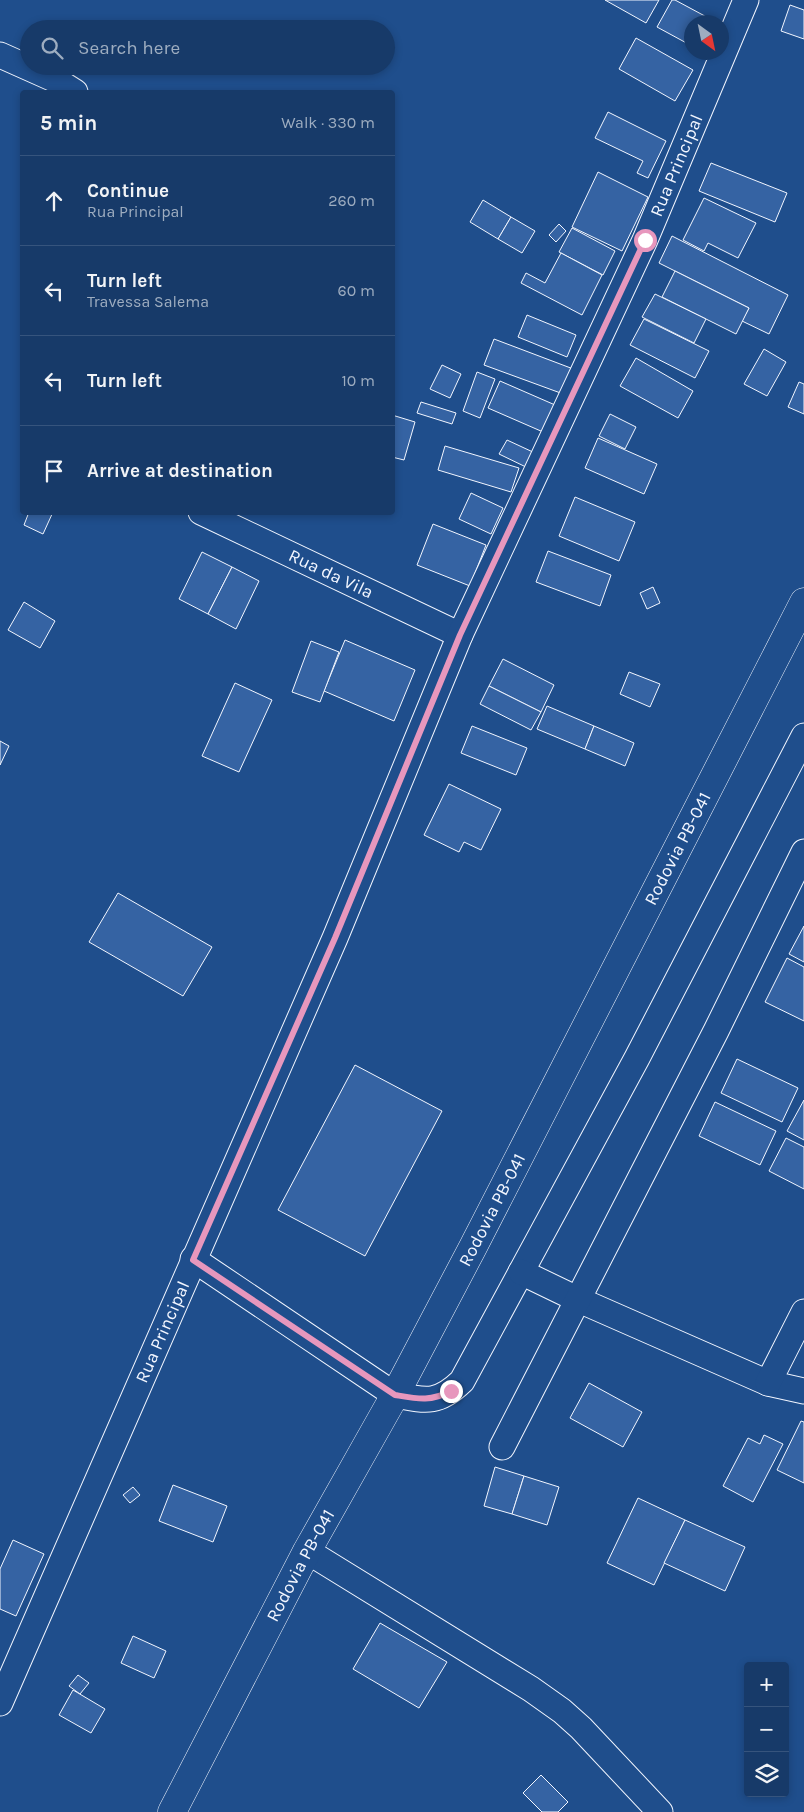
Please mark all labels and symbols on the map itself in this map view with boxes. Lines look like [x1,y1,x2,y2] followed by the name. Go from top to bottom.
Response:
[684,15,729,60] north arrow
[645,111,708,220] street label: Rua Principal
[634,229,657,252] route start
[285,544,377,603] street label: Rua da Vila
[639,788,716,909] street label: Rodovia PB-041
[454,1150,530,1270] street label: Rodovia PB-041
[131,1278,194,1386] street label: Rua Principal
[440,1380,463,1403] route end
[261,1505,339,1625] street label: Rodovia PB-041

